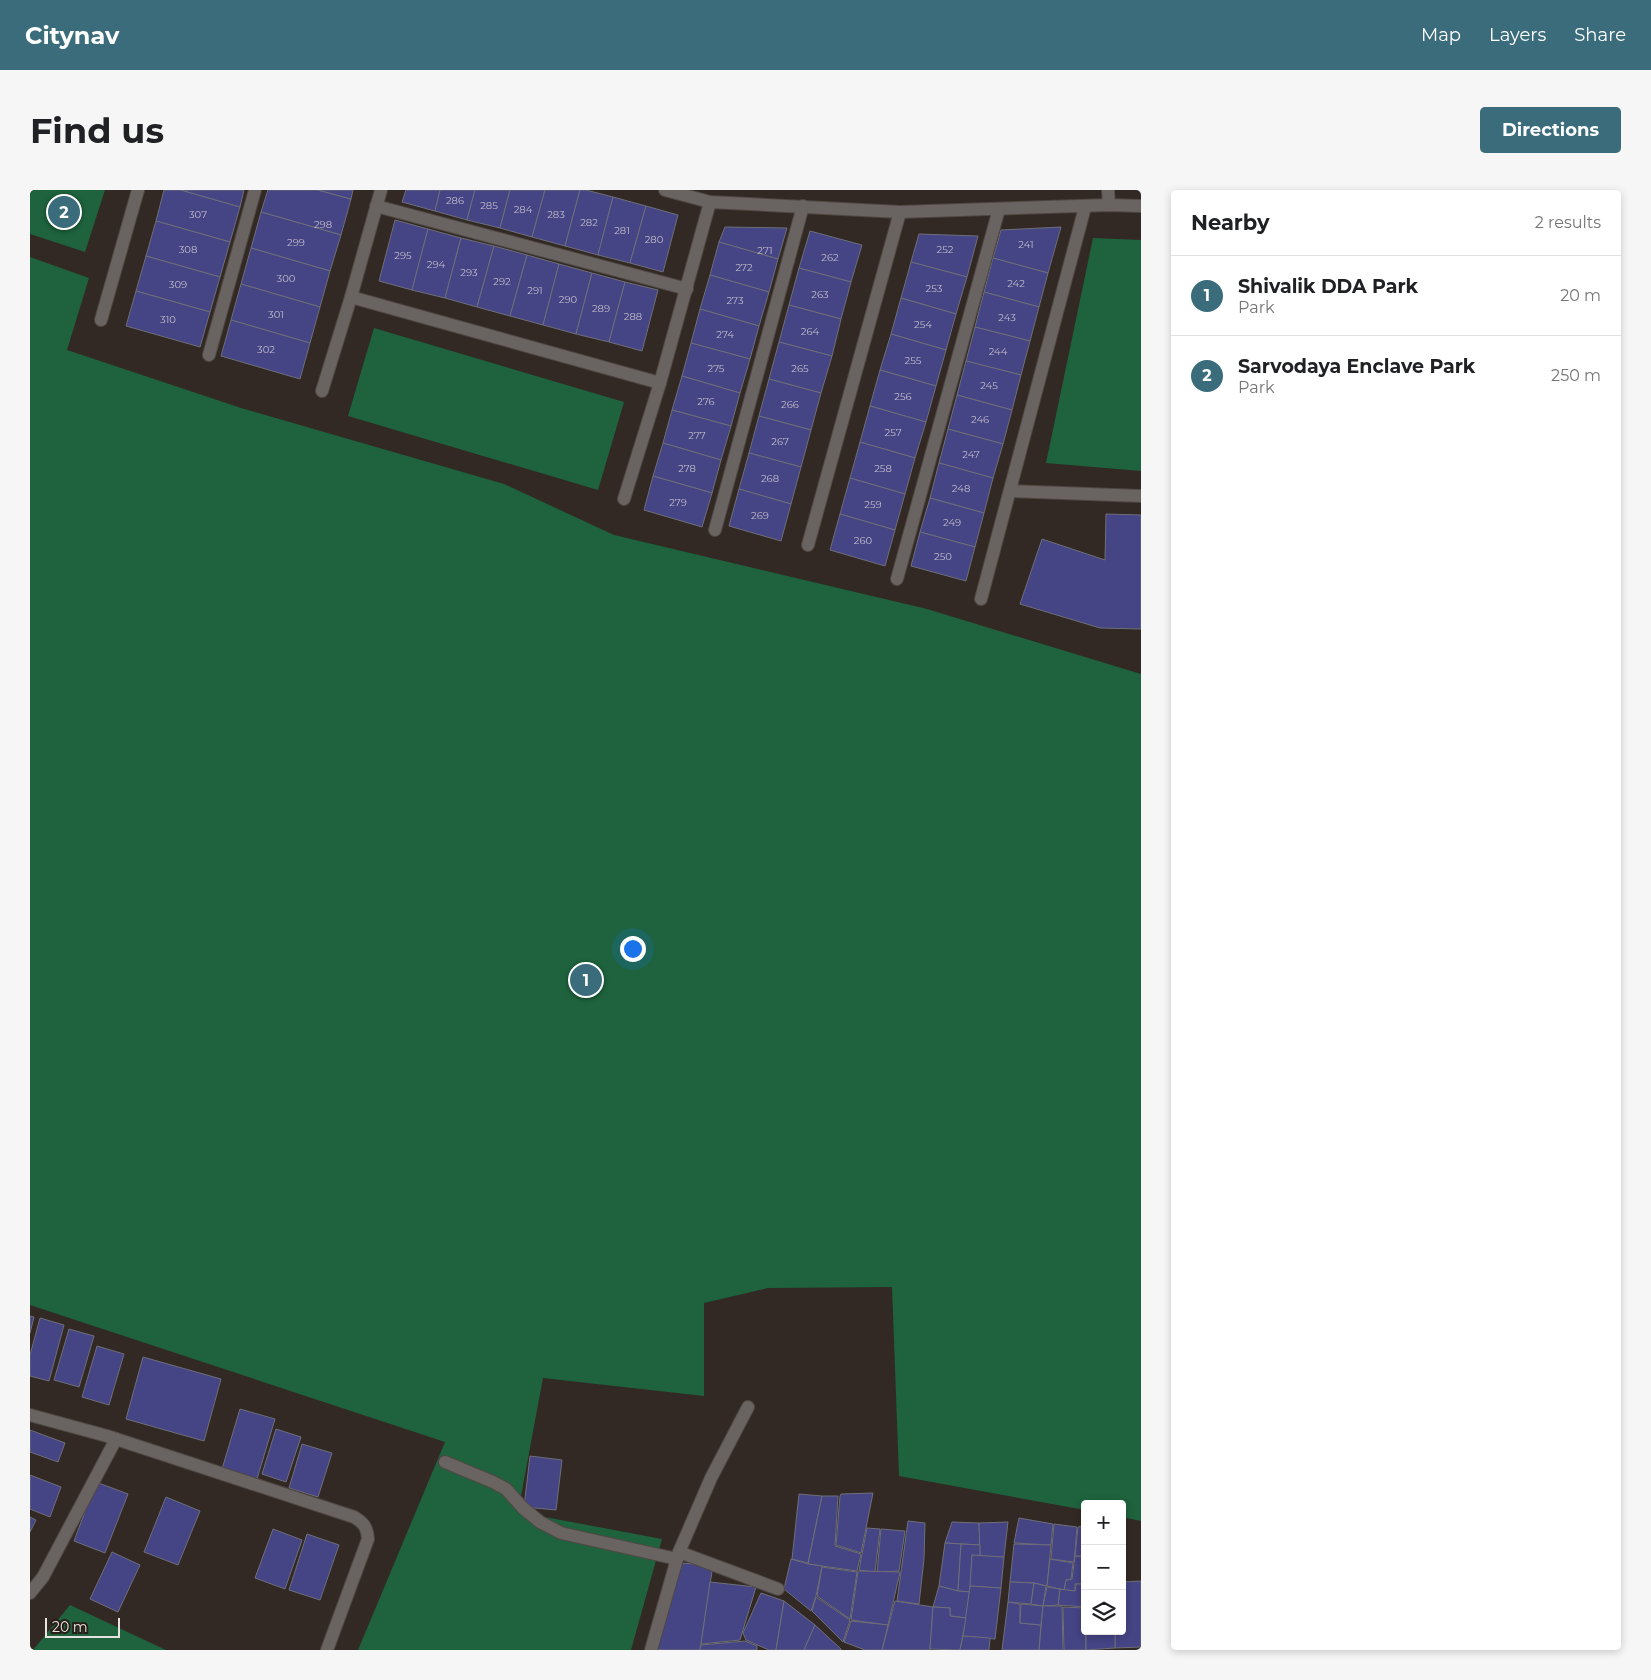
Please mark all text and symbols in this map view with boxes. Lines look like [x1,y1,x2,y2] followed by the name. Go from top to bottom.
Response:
[25,21,119,50] text: Citynav
[1421,24,1461,46] text: Map
[1489,24,1546,46] text: Layers
[1574,24,1626,46] text: Share
[1480,107,1621,153] button: Directions
[30,109,164,152] text: Find us
[48,193,80,231] pin: 2
[446,194,464,207] house number: 286
[480,199,498,212] house number: 285
[514,203,533,216] house number: 284
[189,208,207,221] house number: 307
[547,208,565,221] house number: 283
[1191,210,1270,235] text: Nearby
[1535,213,1601,232] text: 2 results
[580,216,598,229] house number: 282
[314,218,332,231] house number: 298
[614,224,630,237] house number: 281
[645,233,664,246] house number: 280
[287,236,305,249] house number: 299
[1018,238,1034,251] house number: 241
[179,243,197,256] house number: 308
[937,243,954,256] house number: 252
[757,244,773,257] house number: 271
[394,249,412,262] house number: 295
[821,251,839,264] house number: 262
[427,258,446,271] house number: 294
[735,261,753,274] house number: 272
[460,266,478,279] house number: 293
[277,272,296,285] house number: 300
[493,275,511,288] house number: 292
[1238,275,1418,298] text: Shivalik DDA Park
[1007,277,1025,290] house number: 242
[169,278,187,291] house number: 309
[926,282,943,295] house number: 253
[527,284,543,297] house number: 291
[1204,286,1210,305] text: 1
[1560,286,1601,305] text: 20 m
[811,288,829,301] house number: 263
[559,293,578,306] house number: 290
[726,294,744,307] house number: 273
[1238,298,1275,317] text: Park
[592,302,610,315] house number: 289
[268,308,284,321] house number: 301
[624,310,642,323] house number: 288
[998,311,1016,324] house number: 243
[160,313,176,326] house number: 310
[914,318,932,331] house number: 254
[801,325,820,338] house number: 264
[716,328,734,341] house number: 274
[257,343,275,356] house number: 302
[989,345,1008,358] house number: 244
[905,354,922,367] house number: 255
[1238,355,1475,378] text: Sarvodaya Enclave Park
[707,362,725,375] house number: 275
[791,362,809,375] house number: 265
[1202,366,1212,385] text: 2
[1551,366,1601,385] text: 250 m
[1238,378,1275,397] text: Park
[980,379,998,392] house number: 245
[894,390,912,403] house number: 256
[697,395,715,408] house number: 276
[781,398,799,411] house number: 266
[971,413,989,426] house number: 246
[884,426,902,439] house number: 257
[688,429,706,442] house number: 277
[771,435,789,448] house number: 267
[962,448,980,461] house number: 247
[678,462,696,475] house number: 278
[874,462,892,475] house number: 258
[761,472,779,485] house number: 268
[952,482,970,495] house number: 248
[669,496,687,509] house number: 279
[864,498,882,511] house number: 259
[751,509,769,522] house number: 269
[943,516,961,529] house number: 249
[854,534,873,547] house number: 260
[934,550,952,563] house number: 250
[620,936,646,962] your location
[570,961,602,999] pin: 1
[1081,1500,1126,1635] map controls
[1081,1500,1126,1545] button: +
[1081,1545,1126,1590] button: −
[1081,1590,1126,1635] button: layers
[45,1615,120,1638] scale bar
[52,1618,88,1636] text: 20 m

